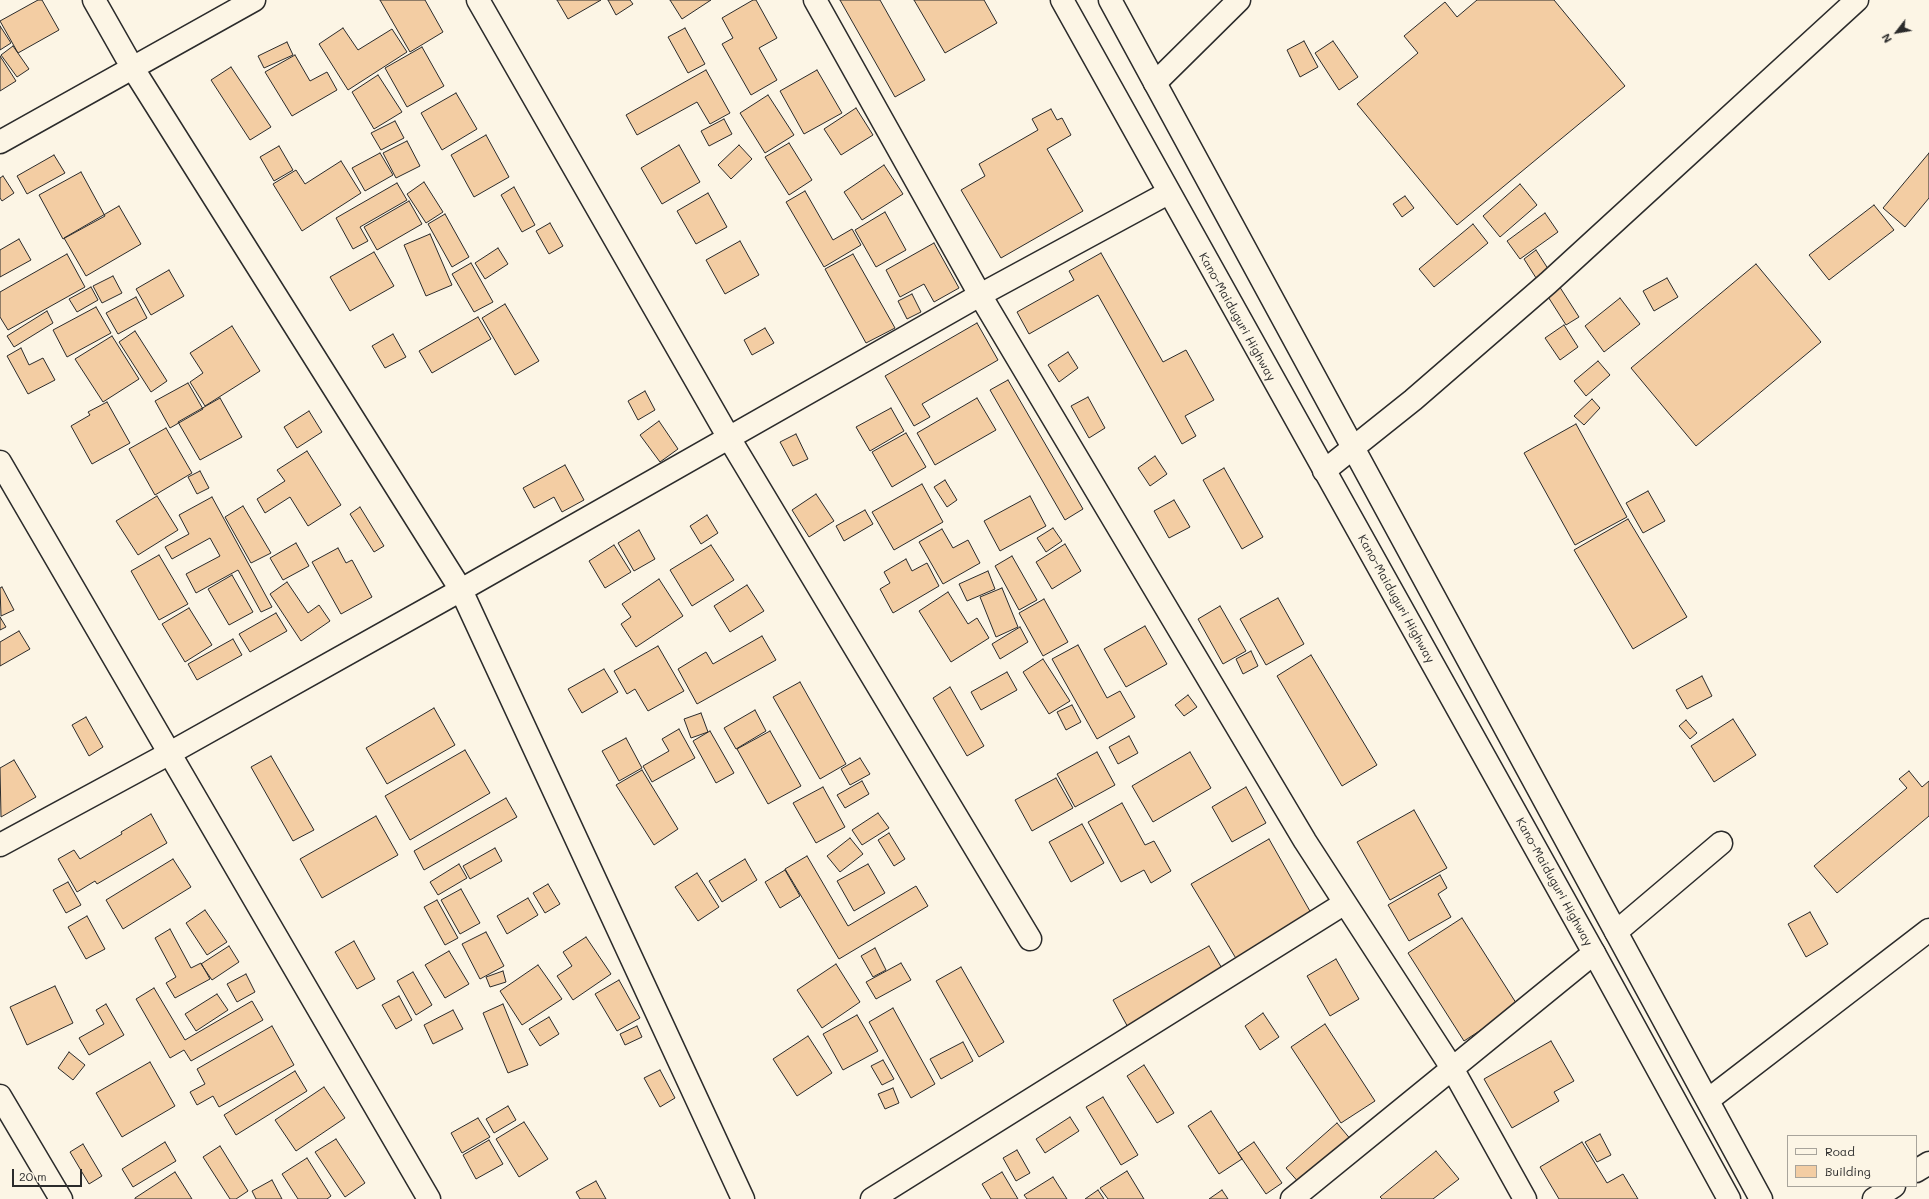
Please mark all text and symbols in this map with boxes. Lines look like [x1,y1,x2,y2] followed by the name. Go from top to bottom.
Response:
[1877,12,1917,52] north arrow
[1878,31,1895,46] text: N
[1196,250,1278,384] street label: Kano-Maiduguri Highway
[1355,532,1437,666] street label: Kano-Maiduguri Highway
[1513,815,1595,949] street label: Kano-Maiduguri Highway
[1787,1135,1917,1187] legend
[1825,1143,1855,1159] text: Road
[14,1161,84,1187] scale bar
[1825,1163,1871,1179] text: Building
[19,1168,47,1184] text: 20 m

